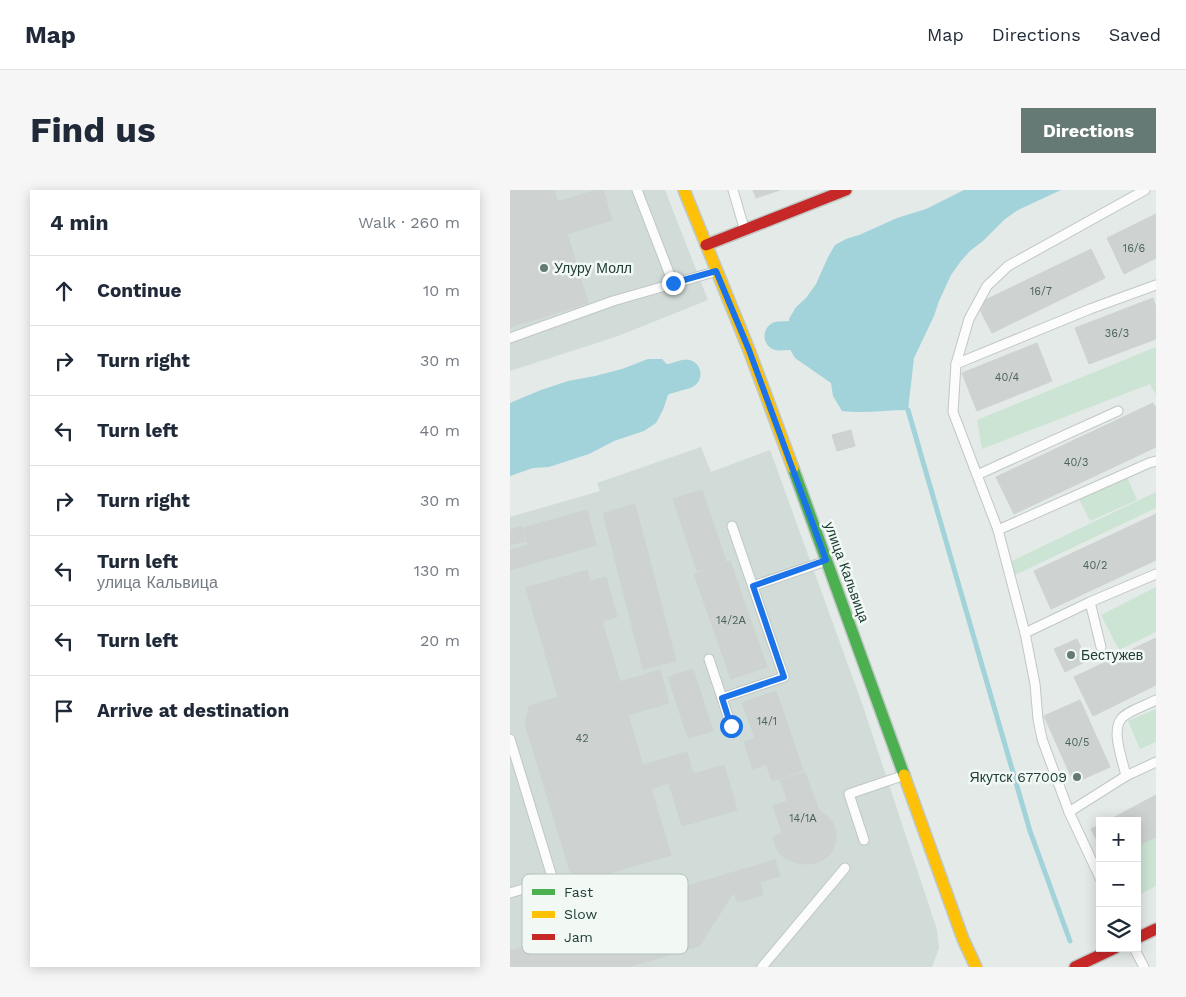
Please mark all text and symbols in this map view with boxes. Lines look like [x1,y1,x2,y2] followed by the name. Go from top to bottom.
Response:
[25,21,76,49] text: Map
[927,24,964,45] text: Map
[992,24,1081,45] text: Directions
[1109,24,1161,45] text: Saved
[1021,108,1156,153] button: Directions
[30,109,156,151] text: Find us
[50,210,108,235] text: 4 min
[358,213,460,232] text: Walk · 260 m
[1123,242,1145,255] house number: 16/6
[554,260,632,276] place label: Улуру Молл
[538,262,550,274] marker: Улуру Молл
[662,272,685,295] route end
[50,277,78,305] icon: ahead
[97,279,181,302] text: Continue
[423,281,460,300] text: 10 m
[1030,285,1052,298] house number: 16/7
[1105,327,1129,340] house number: 36/3
[50,347,78,375] icon: right
[97,349,190,372] text: Turn right
[420,351,460,370] text: 30 m
[995,371,1020,384] house number: 40/4
[50,417,78,445] icon: left
[97,419,178,442] text: Turn left
[420,421,460,440] text: 40 m
[1064,456,1088,469] house number: 40/3
[50,487,78,515] icon: right
[97,489,190,512] text: Turn right
[420,491,460,510] text: 30 m
[821,520,873,625] street label: улица Кальвица
[97,550,178,573] text: Turn left
[50,557,78,585] icon: left
[1083,559,1107,572] house number: 40/2
[414,561,460,580] text: 130 m
[97,573,218,592] text: улица Кальвица
[716,614,746,627] house number: 14/2А
[50,627,78,655] icon: left
[97,629,178,652] text: Turn left
[420,631,460,650] text: 20 m
[1081,647,1143,663] place label: Бестужев
[1065,649,1077,661] marker: Бестужев
[50,697,78,725] icon: arrive
[97,699,289,722] text: Arrive at destination
[720,715,743,738] route start
[757,715,777,728] house number: 14/1
[575,732,589,745] house number: 42
[1065,736,1089,749] house number: 40/5
[970,769,1067,785] place label: Якутск 677009
[1071,771,1083,783] marker: Якутск 677009
[789,812,817,825] house number: 14/1А
[1096,817,1141,952] map controls
[1096,817,1141,862] button: +
[1096,862,1141,907] button: −
[522,874,688,954] legend
[564,884,593,900] text: Fast
[564,906,597,922] text: Slow
[1096,907,1141,952] button: layers
[564,929,593,945] text: Jam

